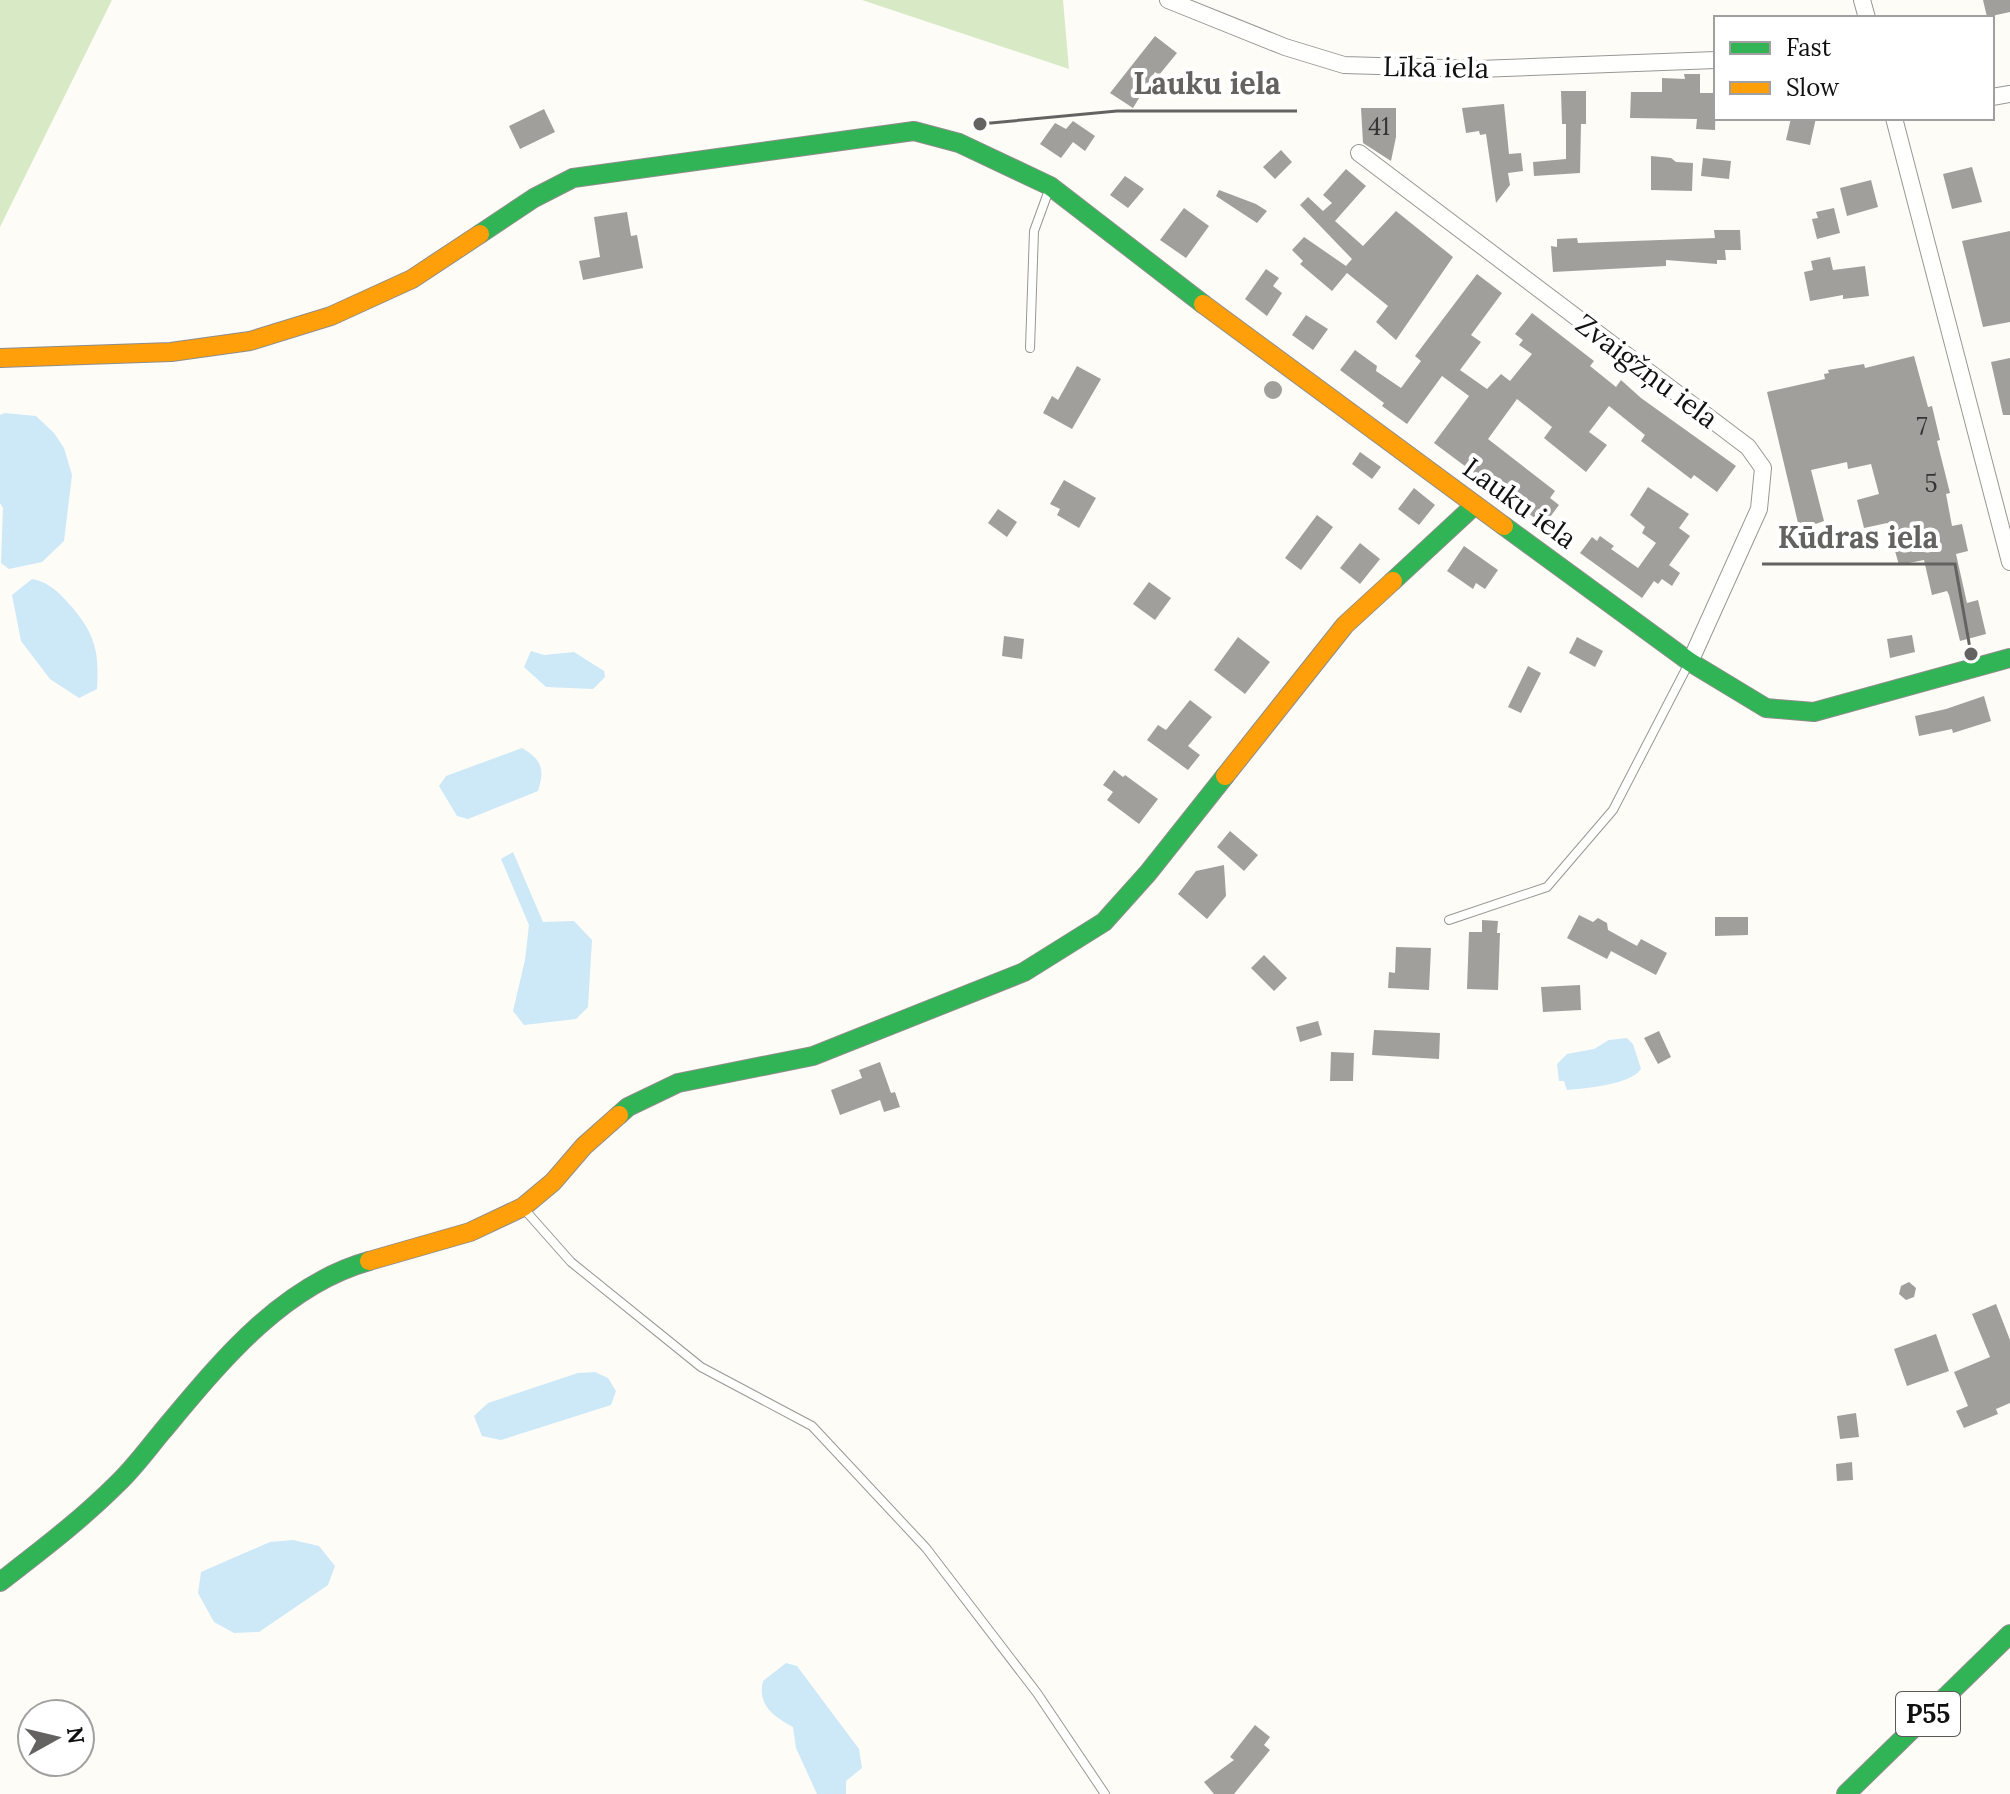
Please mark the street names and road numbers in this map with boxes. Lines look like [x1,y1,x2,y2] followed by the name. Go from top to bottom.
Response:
[1383,48,1489,86] street label: Līkā iela
[1569,306,1725,436] street label: Zvaigžņu iela
[1456,450,1584,556] street label: Lauku iela
[1896,1692,1960,1736] road number: P55

